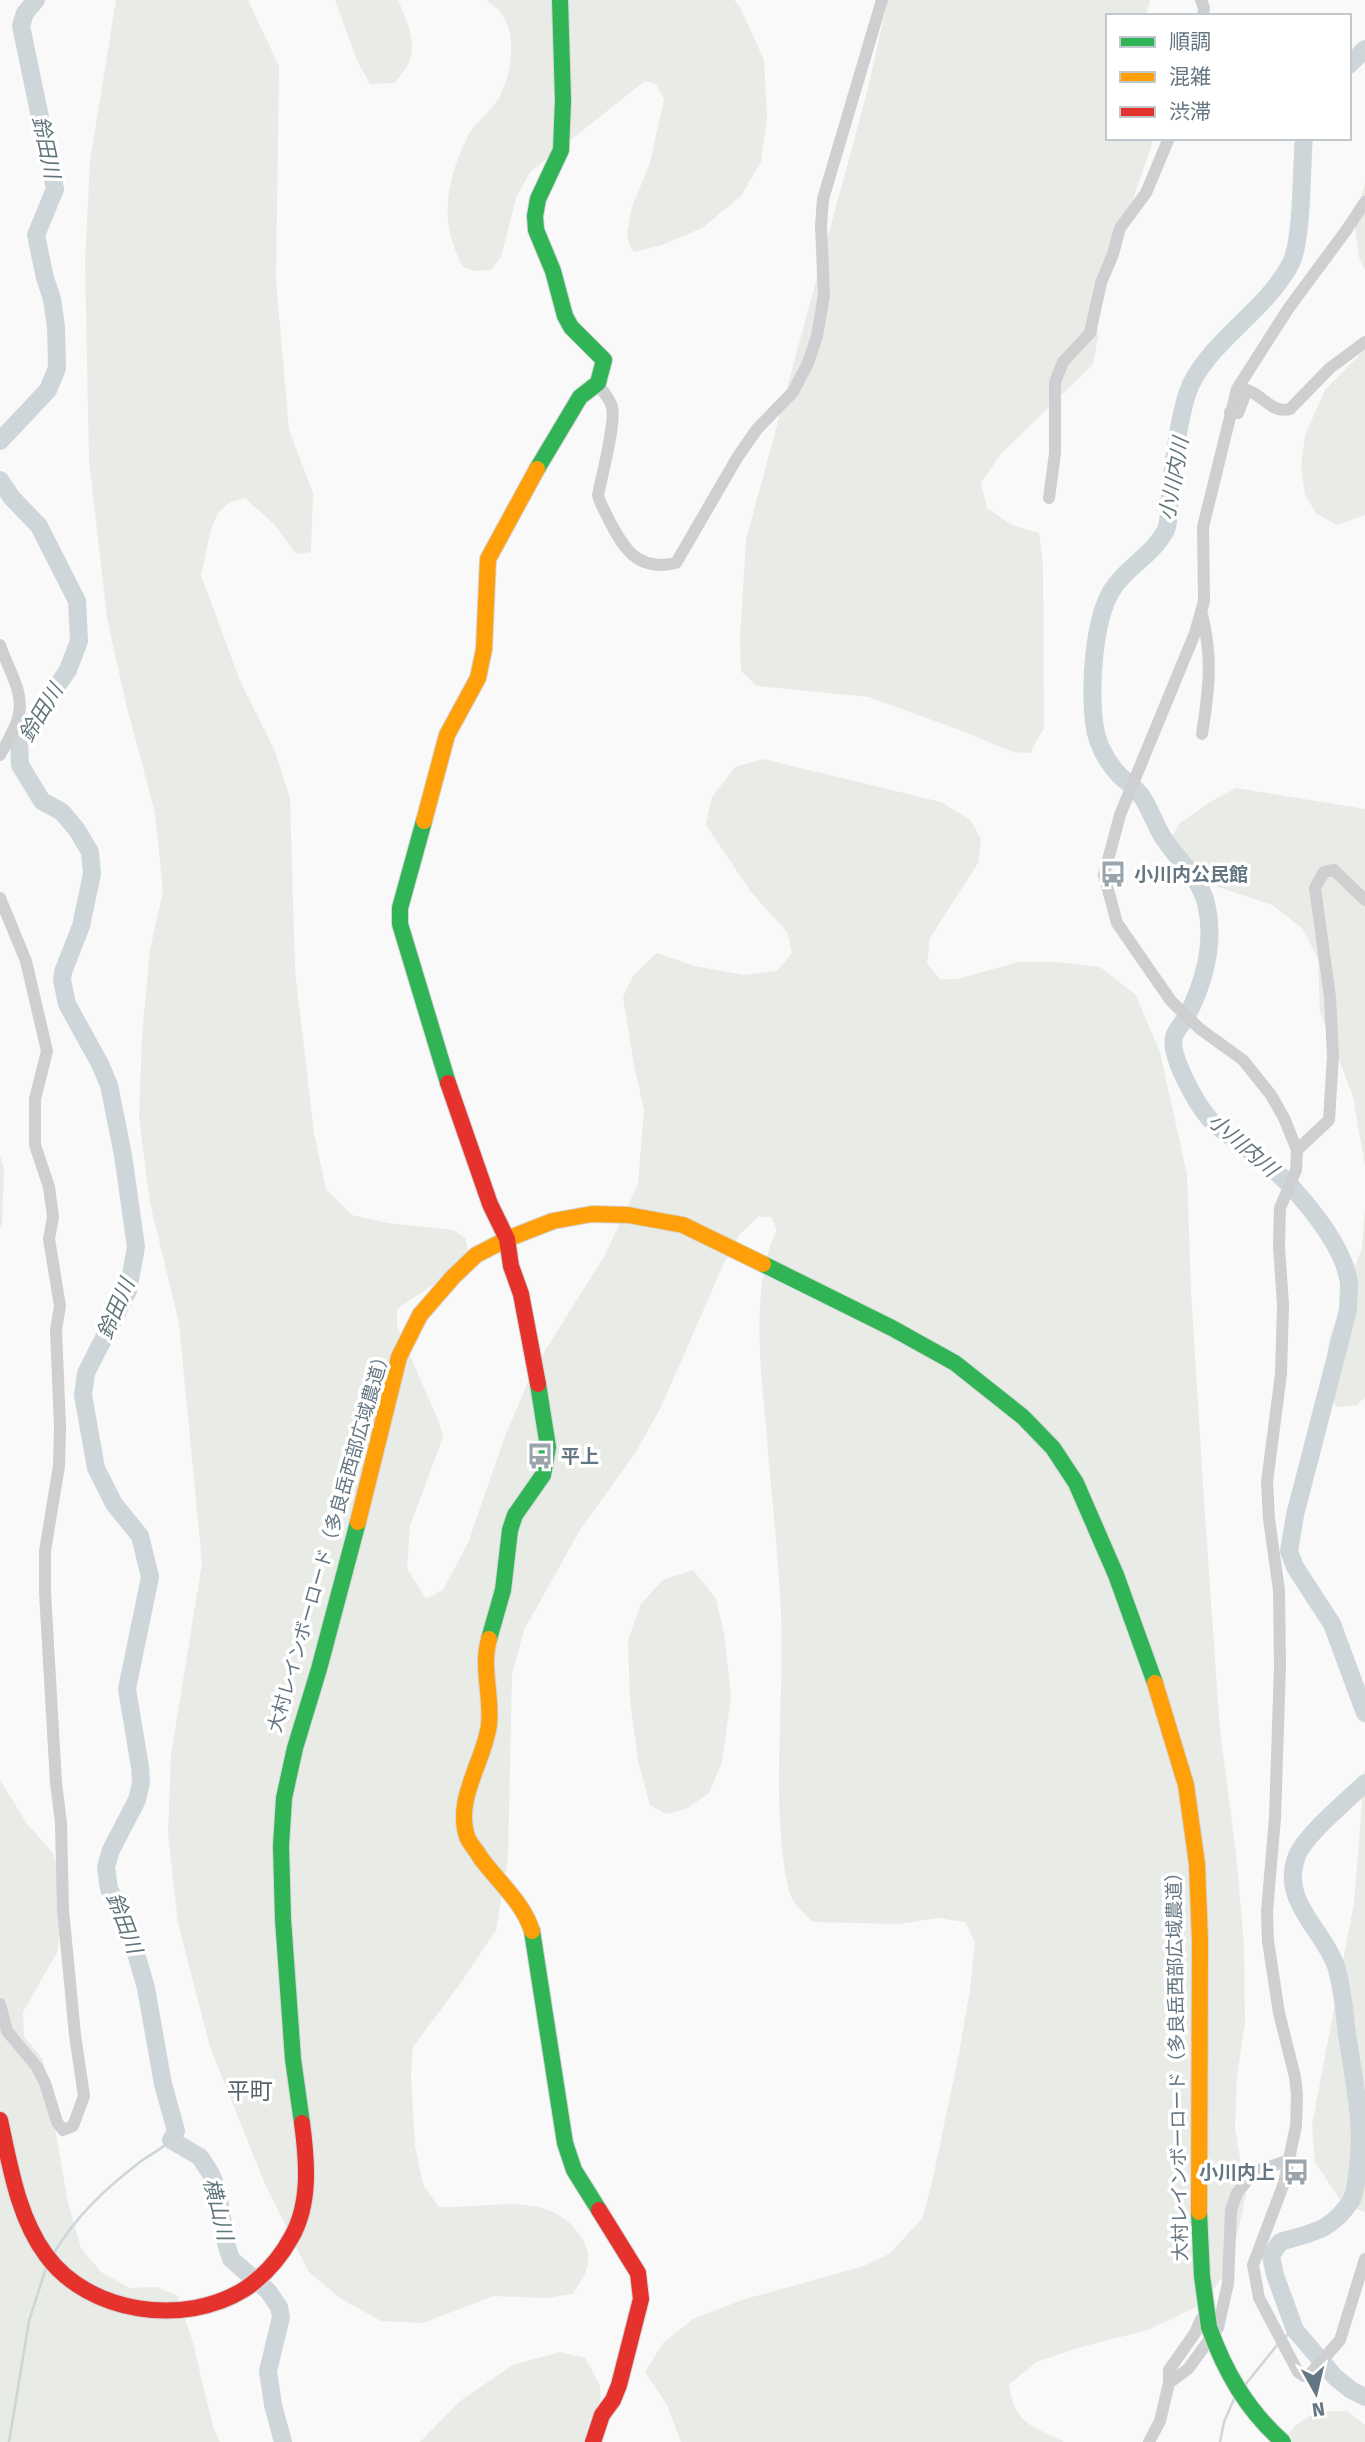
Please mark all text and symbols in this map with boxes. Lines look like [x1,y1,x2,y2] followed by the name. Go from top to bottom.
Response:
[1106,14,1351,140] legend
[1169,29,1211,55] text: 順調
[1169,64,1211,90] text: 混雑
[1169,99,1211,125] text: 渋滞
[27,113,66,182] water label: 鈴田川
[1154,433,1194,523] water label: 小川内川
[14,678,69,747] water label: 鈴田川
[1098,859,1128,889] bus stop icon: 小川内公民館
[1134,863,1248,886] place label: 小川内公民館
[1203,1108,1285,1184] water label: 小川内川
[92,1273,141,1343] water label: 鈴田川
[263,1345,395,1735] street label: 大村レインボーロード（多良岳西部広域農道）
[525,1441,555,1471] bus stop icon: 平上
[561,1445,599,1468] place label: 平上
[1162,1862,1192,2262] street label: 大村レインボーロード（多良岳西部広域農道）
[101,1889,148,1959] water label: 鈴田川
[227,2077,273,2105] district label: 平町
[1281,2157,1311,2187] bus stop icon: 小川内上
[1199,2161,1275,2184] place label: 小川内上
[198,2175,239,2245] water label: 横山川
[1281,2358,1351,2428] north arrow
[1310,2397,1326,2422] text: N

